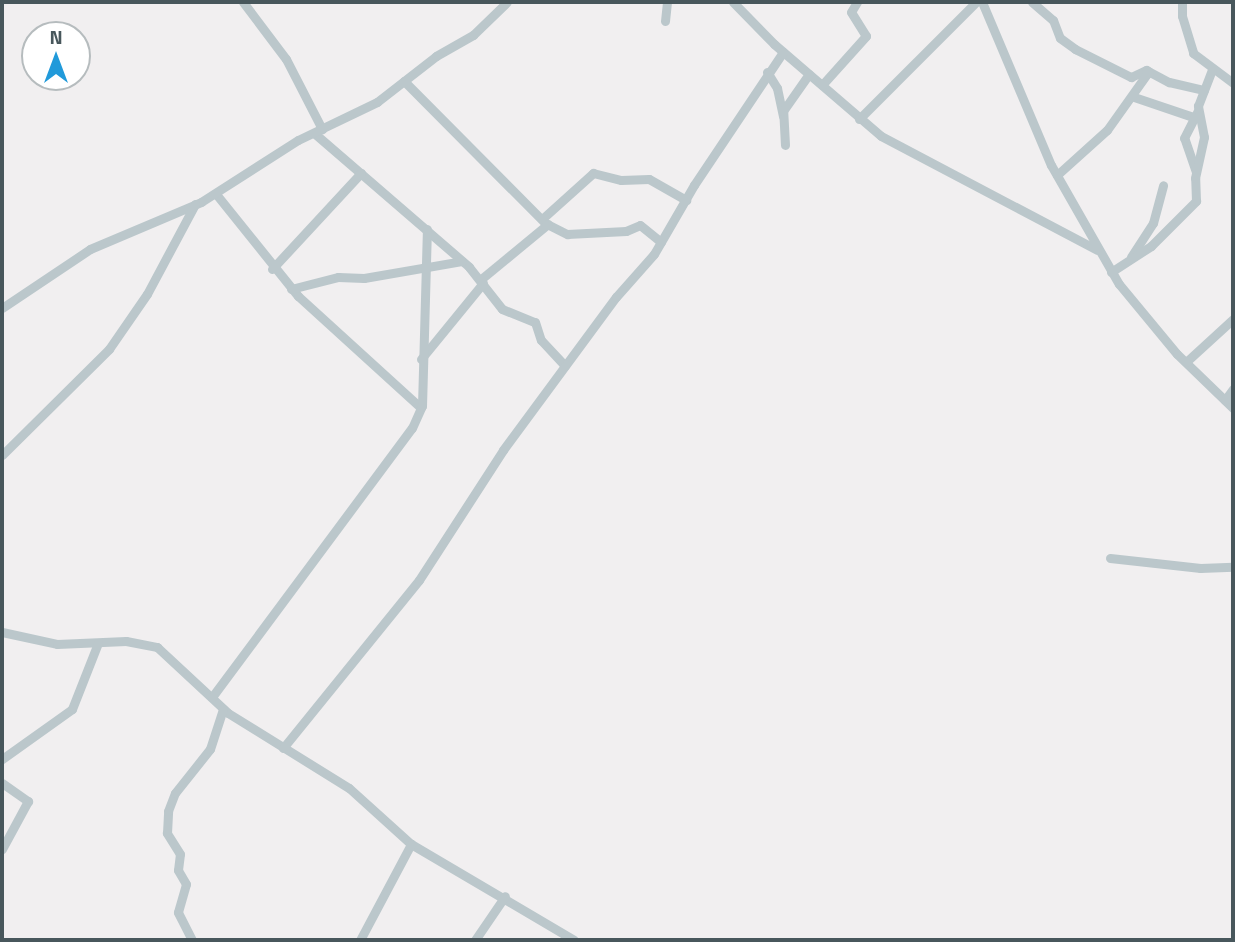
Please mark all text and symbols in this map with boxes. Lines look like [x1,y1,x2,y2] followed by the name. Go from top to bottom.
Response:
[21,21,91,91] north arrow
[49,22,63,51] text: N

